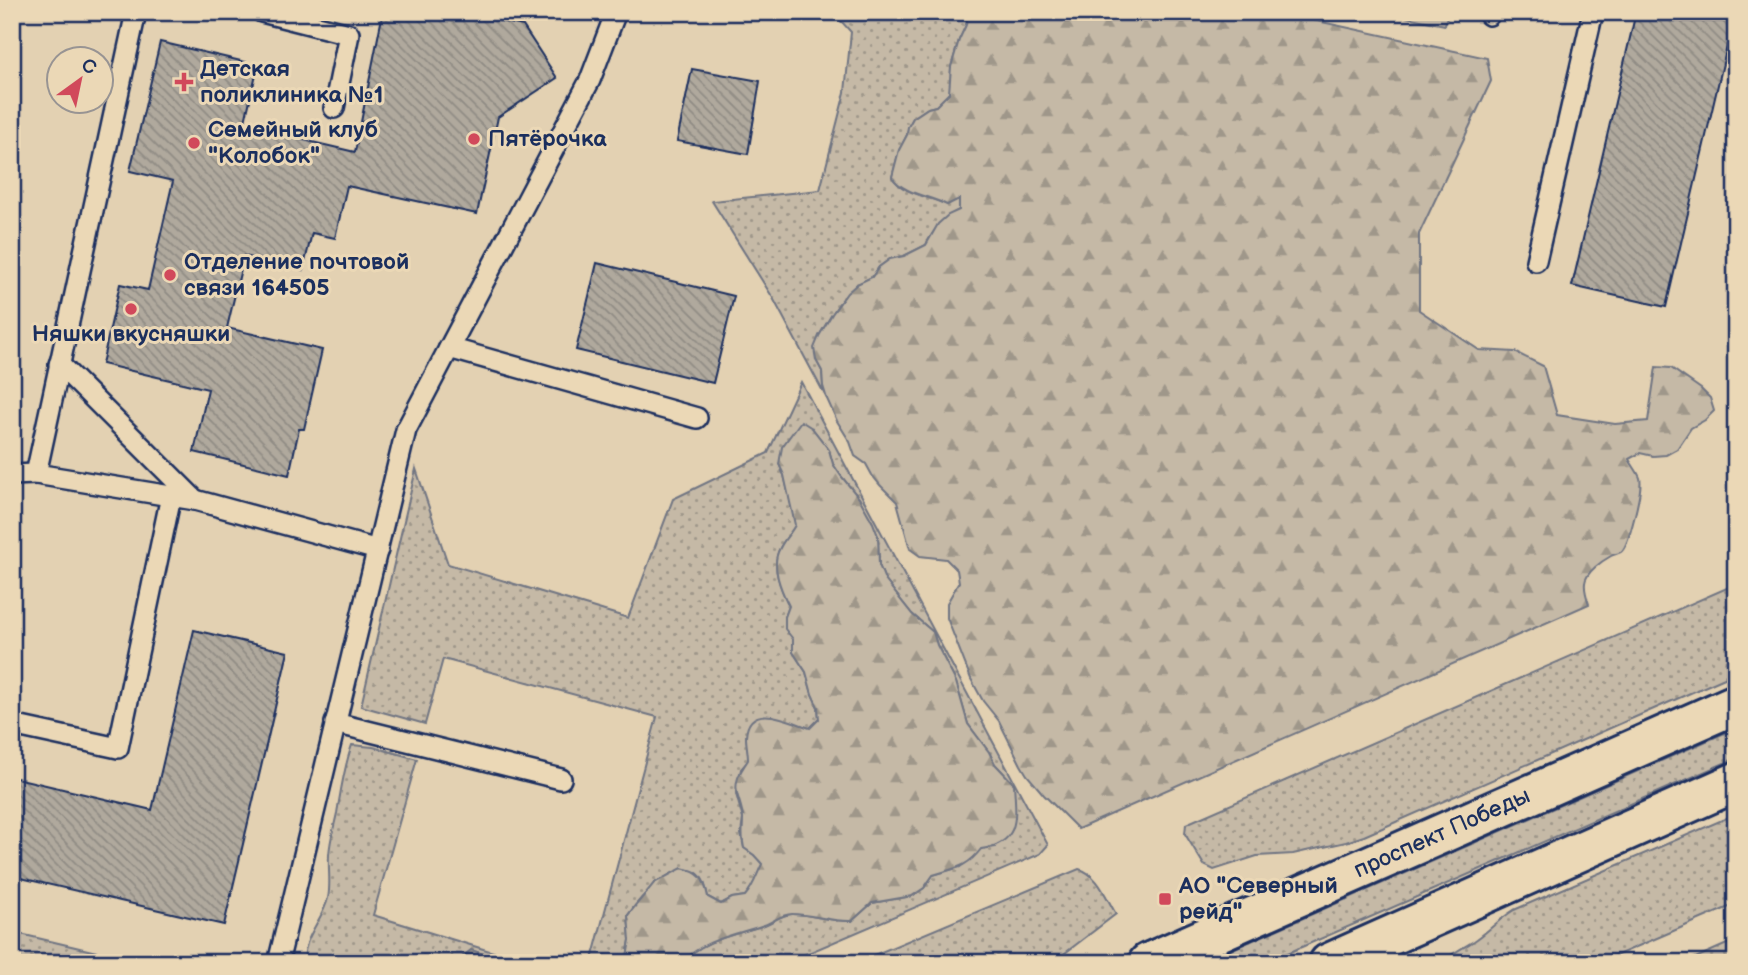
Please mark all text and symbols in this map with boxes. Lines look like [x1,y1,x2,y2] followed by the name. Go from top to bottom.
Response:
[46,46,116,116] north arrow
[77,54,100,80] text: С
[200,55,383,109] place label: Детская поликлиника №1
[174,72,194,92] marker: Детская поликлиника №1
[208,116,378,170] place label: Семейный клуб "Колобок"
[488,125,607,153] place label: Пятёрочка
[466,131,482,147] marker: Пятёрочка
[186,135,202,151] marker: Семейный клуб "Колобок"
[184,248,409,302] place label: Отделение почтовой связи 164505
[162,267,178,283] marker: Отделение почтовой связи 164505
[123,301,139,317] marker: Няшки вкусняшки
[32,320,230,348] place label: Няшки вкусняшки
[1350,782,1534,884] street label: проспект Победы
[1178,872,1338,926] place label: АО "Северный рейд"
[1157,891,1173,907] marker: АО "Северный рейд"

